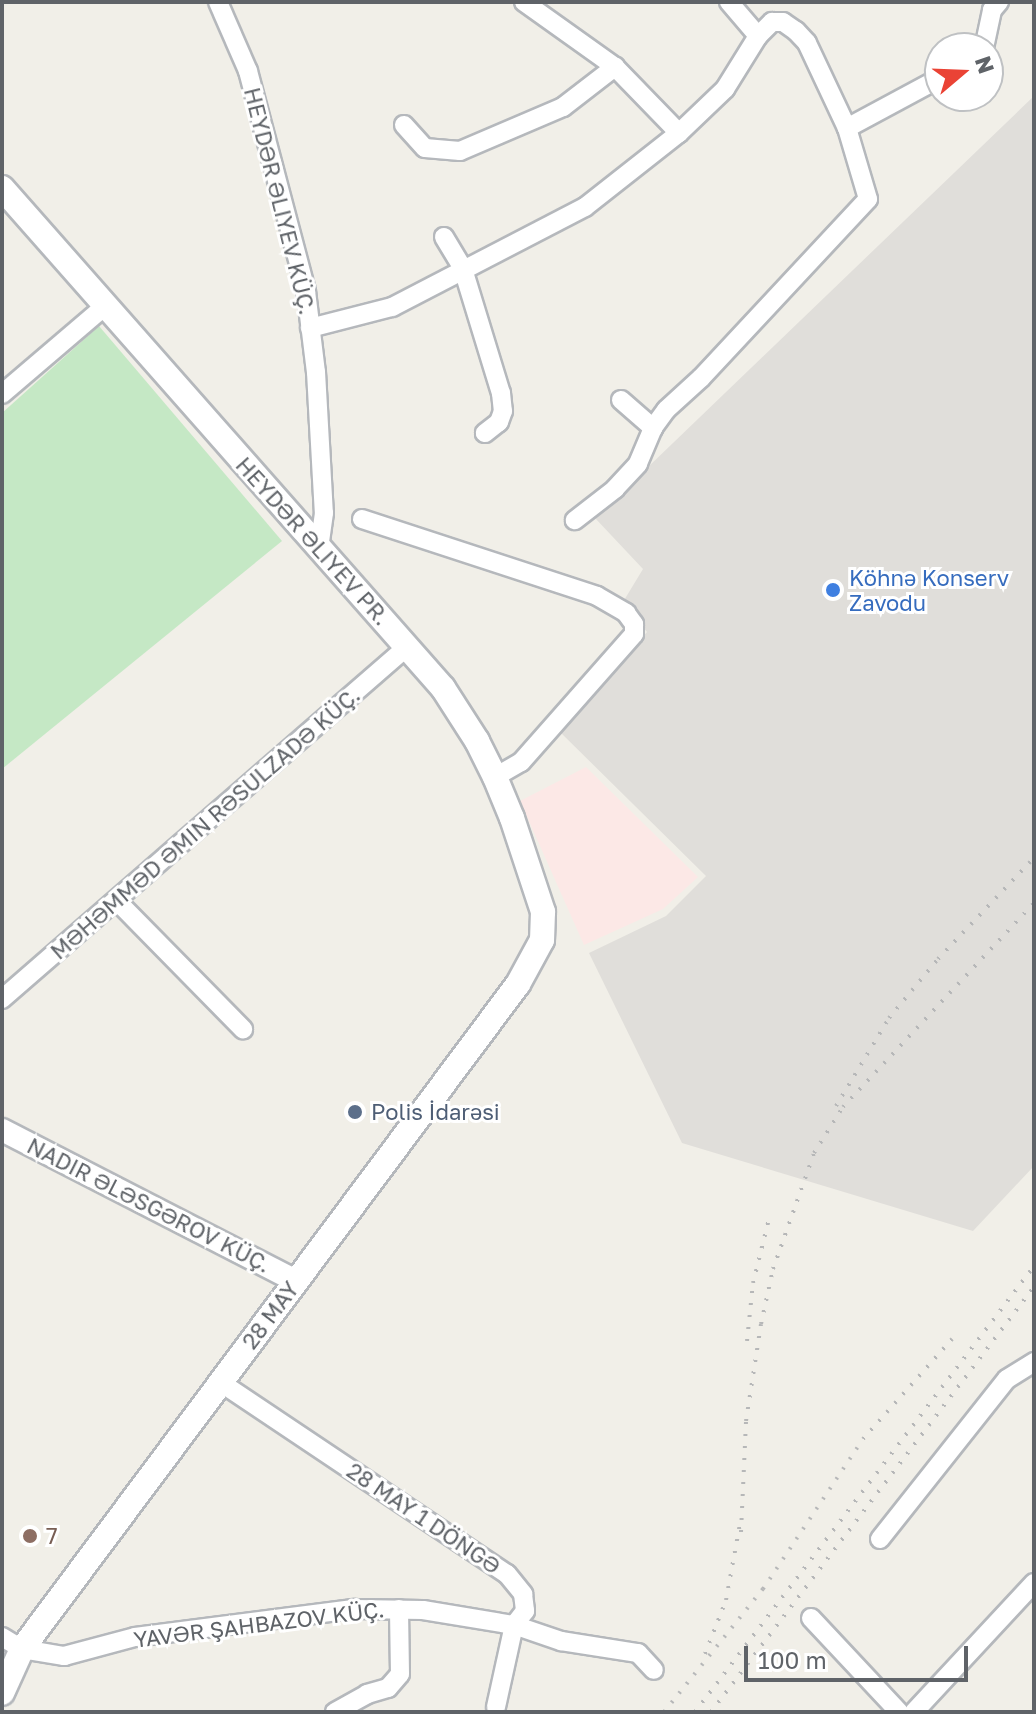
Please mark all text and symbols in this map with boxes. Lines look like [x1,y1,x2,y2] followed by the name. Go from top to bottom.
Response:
[924,32,1004,112] north arrow
[970,52,1001,77] text: N
[239,85,321,317] street label: HEYDƏR ƏLIYEV KÜÇ.
[231,452,395,630] street label: HEYDƏR ƏLIYEV PR.
[849,564,1009,616] place label: Köhnə Konserv Zavodu
[824,581,842,599] marker: Köhnə Konserv Zavodu
[45,681,365,965] street label: MƏHƏMMƏD ƏMIN RƏSULZADƏ KÜÇ.
[371,1099,500,1125] place label: Polis İdarəsi
[346,1103,364,1121] marker: Polis İdarəsi
[23,1132,275,1278] street label: NADIR ƏLƏSGƏROV KÜÇ.
[236,1276,304,1354] street label: 28 MAY
[342,1457,506,1579] street label: 28 MAY 1 DÖNGƏ
[46,1523,58,1549] place label: 7
[21,1527,39,1545] marker: 7
[132,1596,386,1652] street label: YAVƏR ŞAHBAZOV KÜÇ.
[748,1630,972,1680] scale bar
[758,1645,827,1674] text: 100 m

